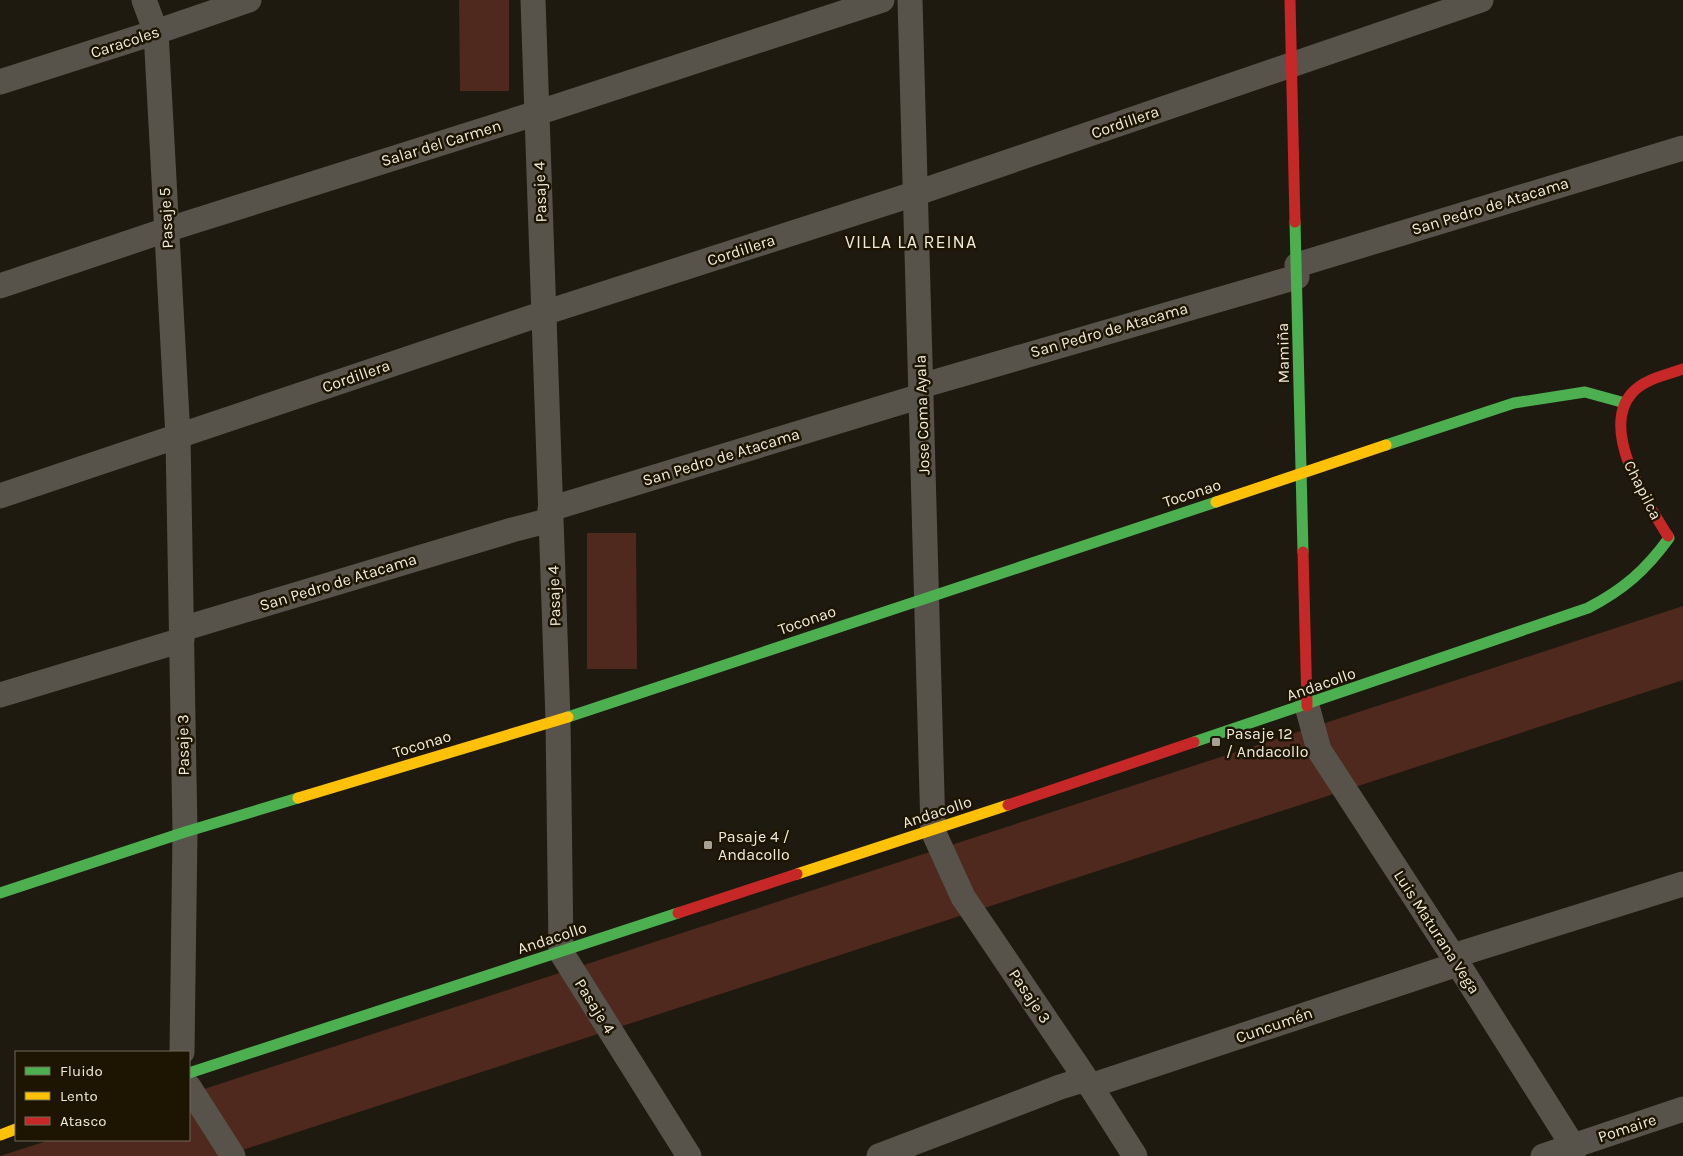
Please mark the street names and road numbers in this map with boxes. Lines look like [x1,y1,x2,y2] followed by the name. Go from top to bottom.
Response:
[88,22,162,62] street label: Caracoles
[1089,102,1161,142] street label: Cordillera
[379,116,503,170] street label: Salar del Carmen
[529,161,551,223] street label: Pasaje 4
[1409,173,1571,239] street label: San Pedro de Atacama
[155,187,177,249] street label: Pasaje 5
[705,230,777,270] street label: Cordillera
[1028,298,1190,362] street label: San Pedro de Atacama
[1273,323,1293,383] street label: Mamiña
[910,355,934,475] street label: Jose Coma Ayala
[320,356,392,396] street label: Cordillera
[640,424,802,490] street label: San Pedro de Atacama
[1620,457,1666,523] street label: Chapilca
[1161,475,1223,511] street label: Toconao
[257,549,419,615] street label: San Pedro de Atacama
[543,565,565,627] street label: Pasaje 4
[776,601,838,639] street label: Toconao
[1284,663,1358,705] street label: Andacollo
[173,714,193,776] street label: Pasaje 3
[391,726,453,762] street label: Toconao
[900,792,974,832] street label: Andacollo
[1390,867,1484,997] street label: Luis Maturana Vega
[515,918,589,958] street label: Andacollo
[1005,965,1055,1027] street label: Pasaje 3
[571,975,619,1037] street label: Pasaje 4
[1233,1003,1315,1047] street label: Cuncumén
[1595,1110,1659,1146] street label: Pomaire

